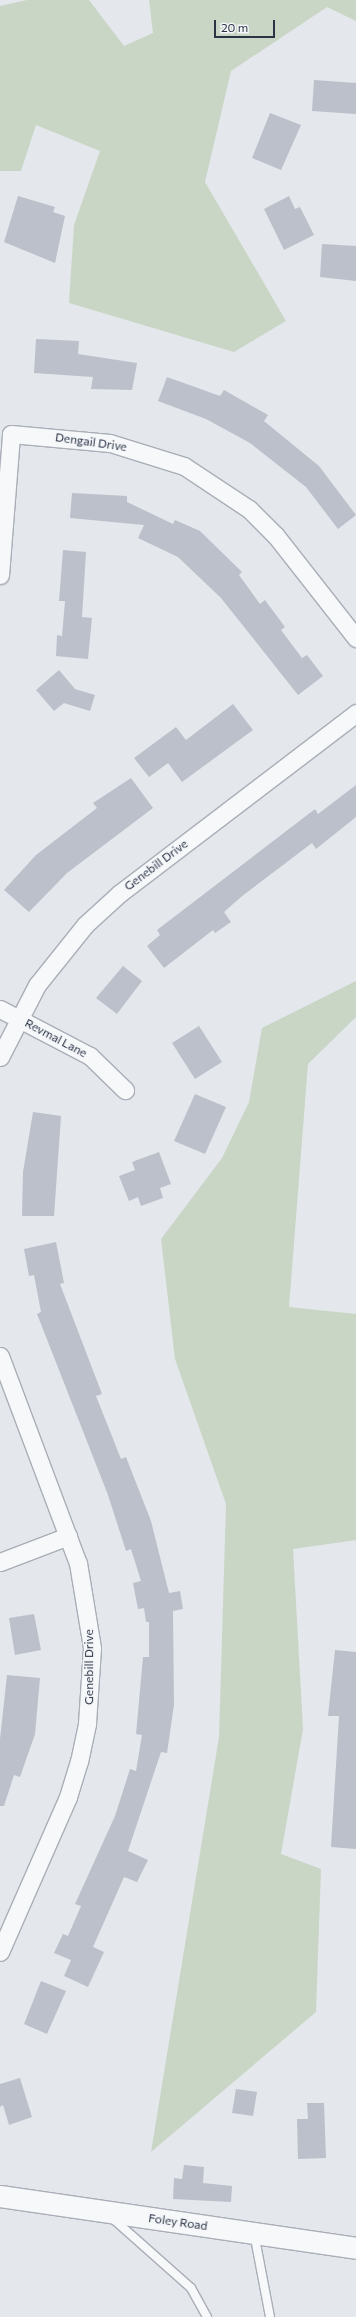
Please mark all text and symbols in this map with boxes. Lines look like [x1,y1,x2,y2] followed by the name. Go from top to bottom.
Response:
[216,12,277,38] scale bar
[221,20,248,34] text: 20 m
[54,430,128,454] street label: Dengail Drive
[121,836,191,894] street label: Genebill Drive
[22,1016,90,1060] street label: Revmal Lane
[82,1629,96,1705] street label: Genebill Drive
[148,2211,208,2233] street label: Foley Road

